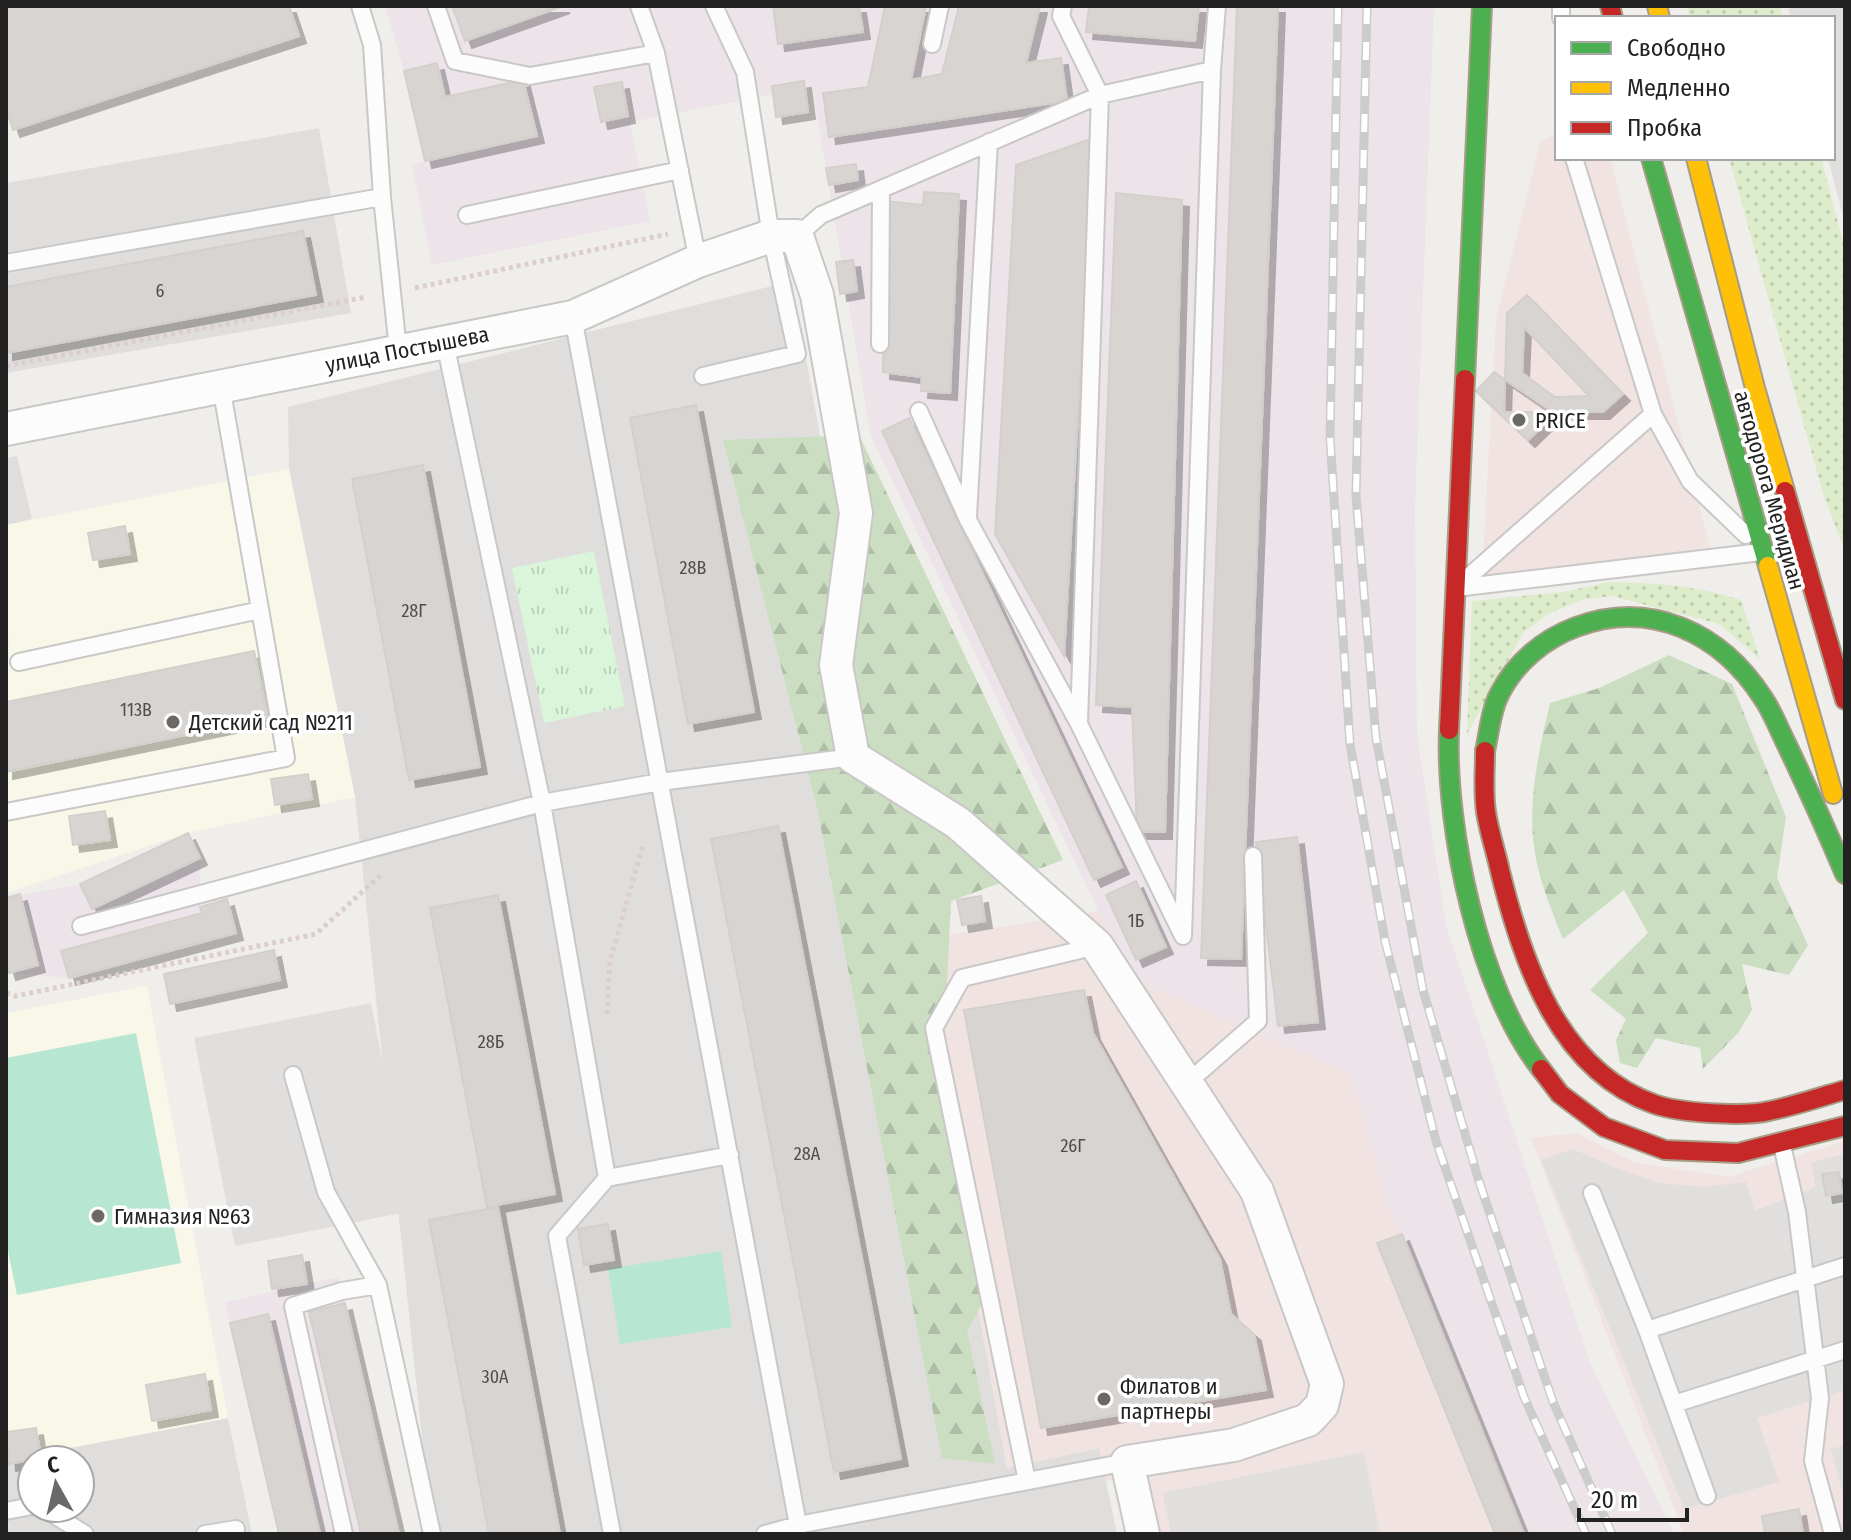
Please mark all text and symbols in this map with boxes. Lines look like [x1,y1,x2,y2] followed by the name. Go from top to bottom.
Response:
[1555,16,1835,160] legend
[1627,34,1726,62] text: Свободно
[1627,74,1730,102] text: Медленно
[1627,114,1702,142] text: Пробка
[156,280,165,302] house number: 6
[323,320,491,379] street label: улица Постышева
[1728,387,1811,593] street label: автодорога Меридиан
[1535,407,1586,434] place label: PRICE
[1510,411,1528,429] marker: PRICE
[680,557,707,579] house number: 28В
[401,600,427,622] house number: 28Г
[120,699,152,721] house number: 113В
[188,709,353,736] place label: Детский сад №211
[164,713,182,731] marker: Детский сад №211
[1128,910,1144,932] house number: 1Б
[478,1031,504,1053] house number: 28Б
[1060,1135,1086,1157] house number: 26Г
[794,1143,821,1165] house number: 28А
[114,1203,251,1230] place label: Гимназия №63
[89,1207,107,1225] marker: Гимназия №63
[482,1366,509,1388] house number: 30А
[1120,1373,1218,1425] place label: Филатов и партнеры
[1095,1390,1113,1408] marker: Филатов и партнеры
[16,1444,96,1524] north arrow
[46,1450,61,1479] text: С
[1579,1472,1687,1522] scale bar
[1591,1486,1638,1514] text: 20 m

